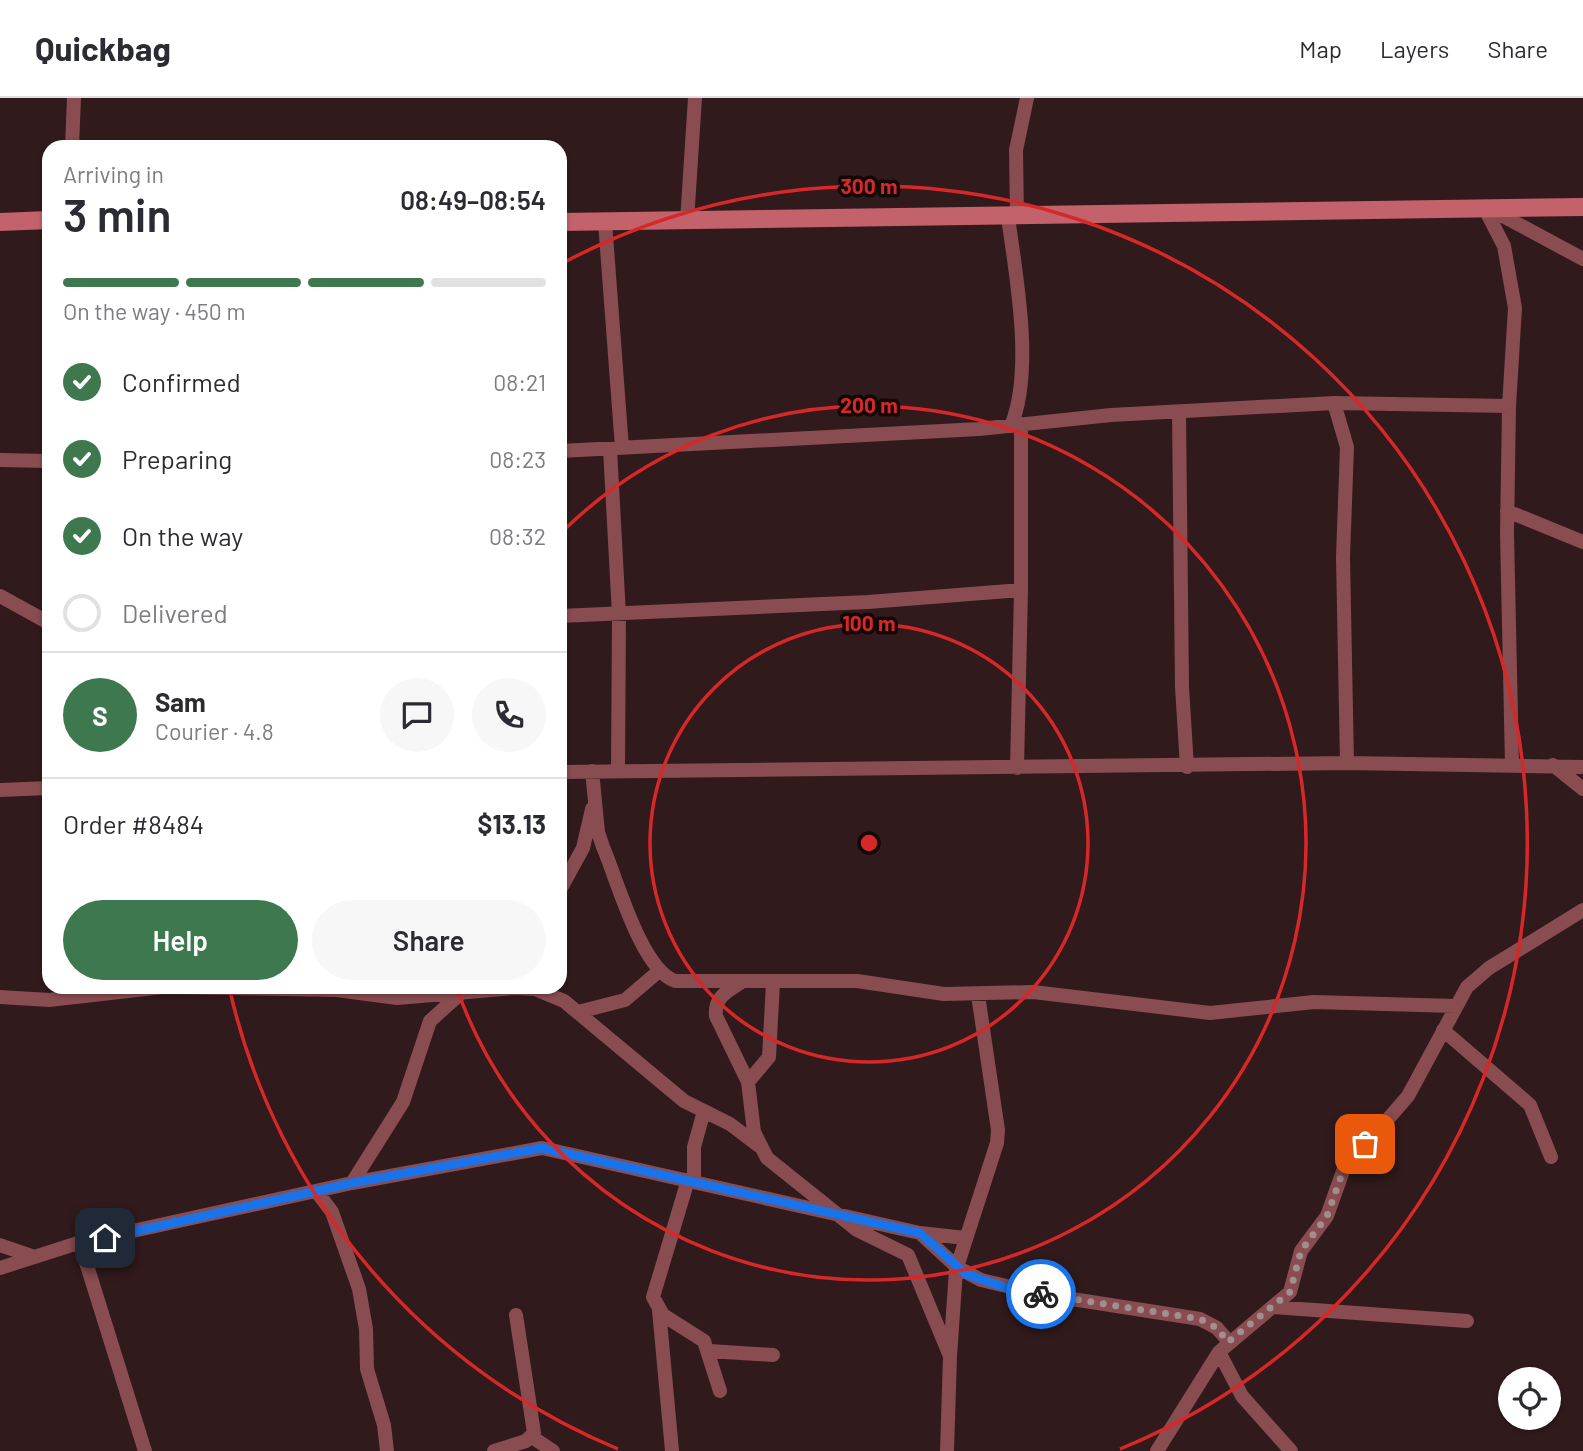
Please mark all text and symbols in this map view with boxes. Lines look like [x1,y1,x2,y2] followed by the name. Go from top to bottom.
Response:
[35,28,171,68] text: Quickbag
[1299,34,1342,63] text: Map
[1380,34,1449,63] text: Layers
[1487,34,1548,63] text: Share
[63,160,164,188] text: Arriving in
[840,173,898,198] text: 300 m
[400,184,546,215] text: 08:49–08:54
[63,186,172,241] text: 3 min
[63,297,245,325] text: On the way · 450 m
[63,363,101,401] icon: check
[122,366,241,397] text: Confirmed
[493,368,546,396] text: 08:21
[840,392,898,417] text: 200 m
[63,440,101,478] icon: check
[122,443,232,474] text: Preparing
[489,445,546,473] text: 08:23
[63,517,101,555] icon: check
[122,520,243,551] text: On the way
[489,522,546,550] text: 08:32
[122,597,228,628] text: Delivered
[842,610,896,635] text: 100 m
[380,678,454,752] button: chat
[472,678,546,752] button: phone
[155,686,206,717] text: Sam
[92,700,108,731] text: S
[155,717,274,745] text: Courier · 4.8
[63,808,204,839] text: Order #8484
[478,808,546,839] text: $13.13
[857,831,881,855] centre of rings
[63,900,298,980] button: Help
[312,900,546,980] button: Share
[1335,1114,1395,1174] pin
[1346,1125,1384,1163] icon: bag
[75,1208,135,1268] pin
[86,1219,124,1257] icon: home
[1006,1259,1076,1329] courier
[1022,1275,1060,1313] icon: bike
[1498,1367,1561,1430] map controls
[1498,1367,1561,1430] button: locate

